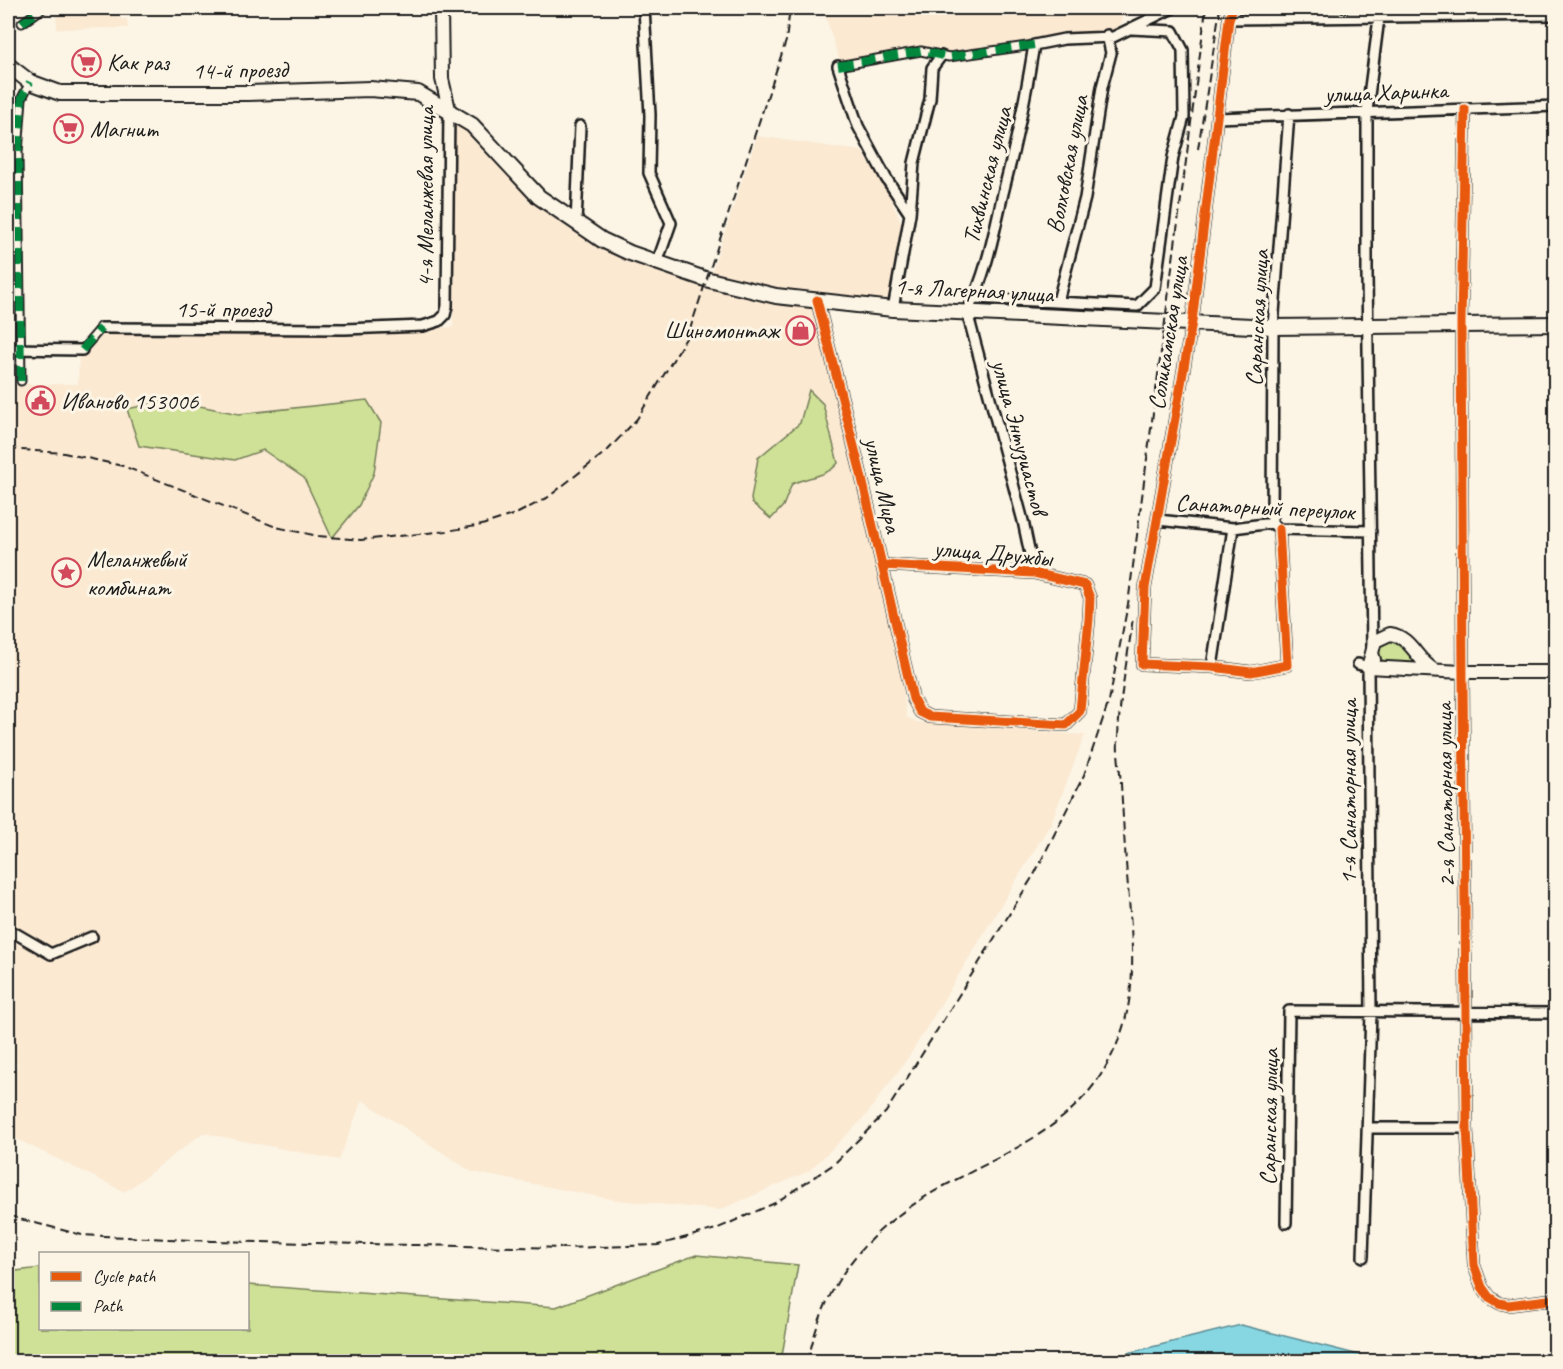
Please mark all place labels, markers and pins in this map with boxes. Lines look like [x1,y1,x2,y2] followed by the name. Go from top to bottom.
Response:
[70,46,102,78] supermarket icon: Как раз
[107,47,171,77] place label: Как раз
[53,113,85,145] supermarket icon: Магнит
[90,114,159,144] place label: Магнит
[784,314,816,346] shop icon: Шиномонтаж
[664,315,782,345] place label: Шиномонтаж
[24,385,56,417] public building icon: Иваново 153006
[61,386,200,416] place label: Иваново 153006
[87,544,189,602] place label: Меланжевый комбинат
[50,557,82,589] place icon: Меланжевый комбинат

